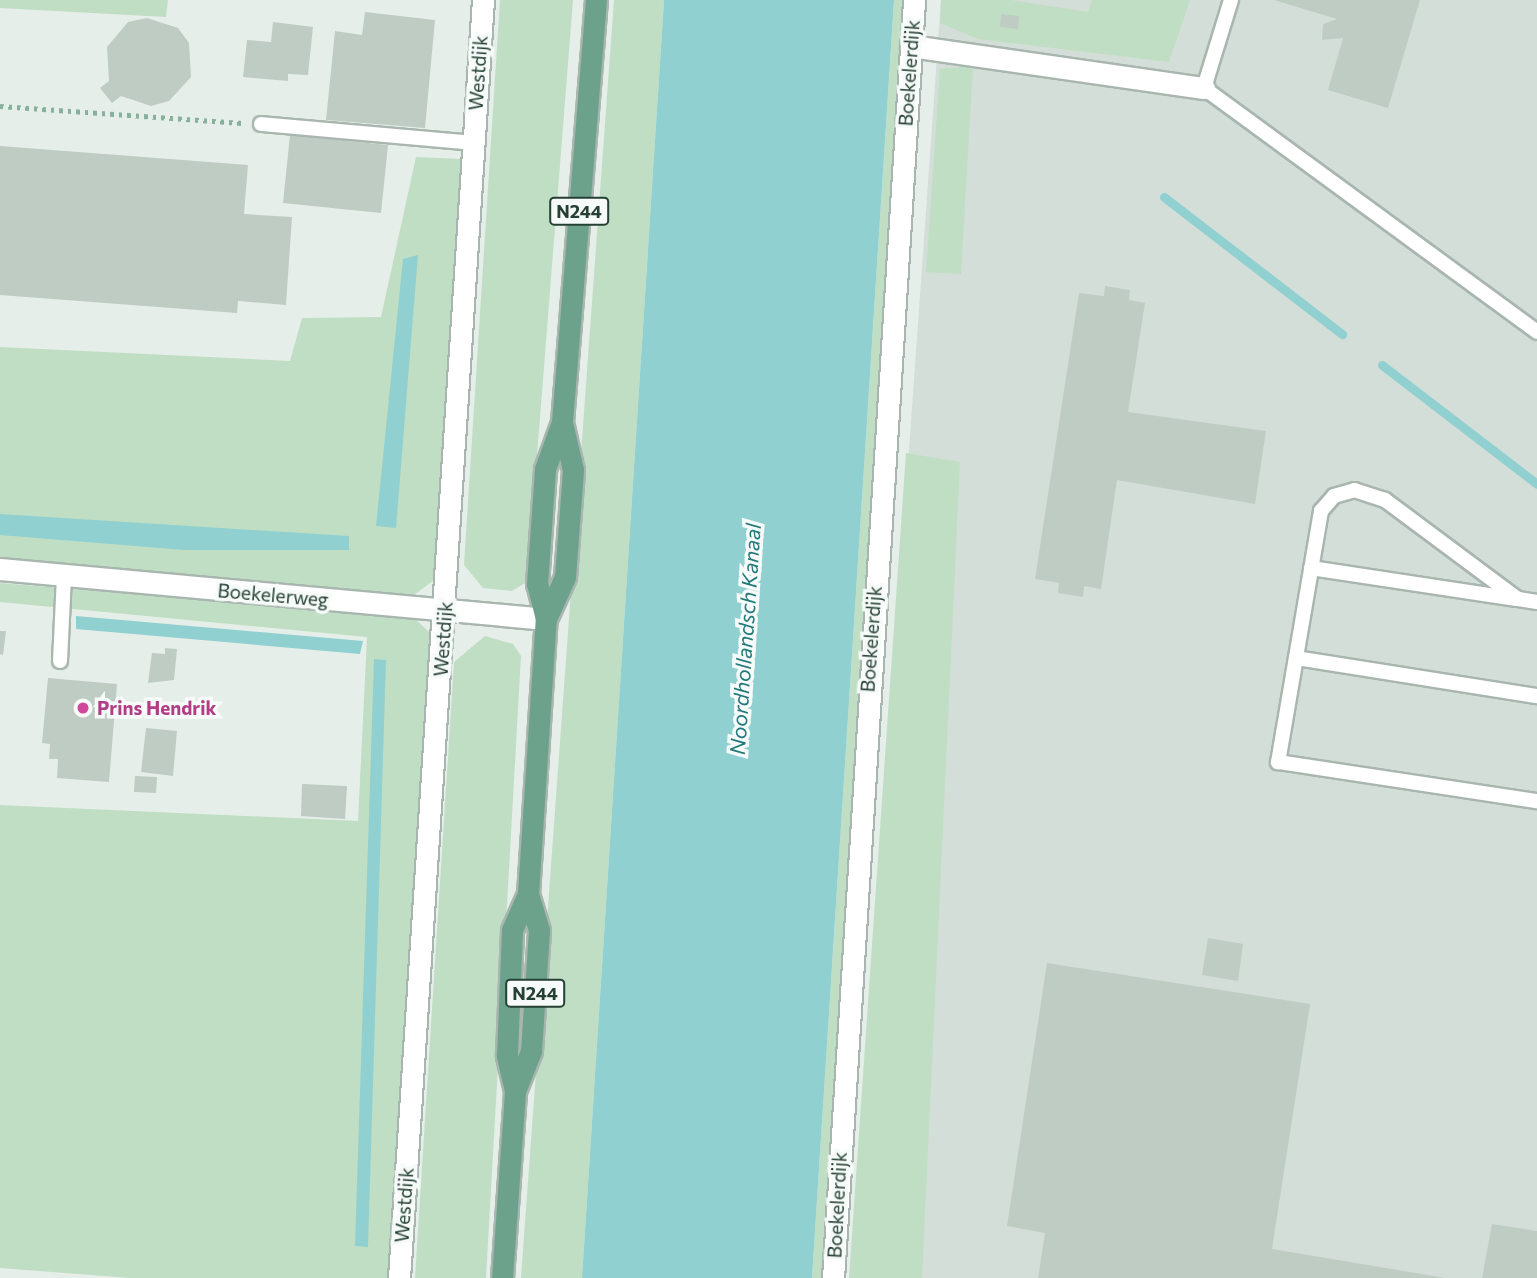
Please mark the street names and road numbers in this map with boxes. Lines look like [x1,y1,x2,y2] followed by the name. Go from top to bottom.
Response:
[894,19,924,127] street label: Boekelerdijk
[464,35,492,111] street label: Westdijk
[548,196,610,226] road number: N244
[217,579,329,611] street label: Boekelerweg
[856,585,886,693] street label: Boekelerdijk
[429,601,457,677] street label: Westdijk
[504,978,566,1008] road number: N244
[823,1151,851,1259] street label: Boekelerdijk
[390,1167,418,1243] street label: Westdijk

